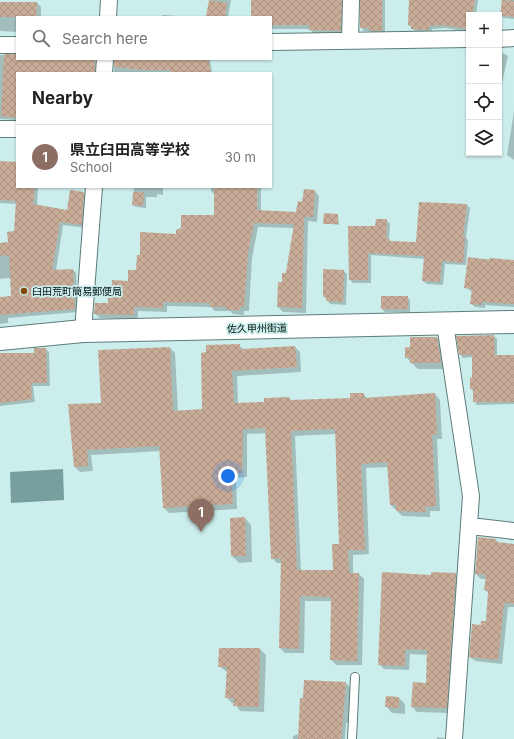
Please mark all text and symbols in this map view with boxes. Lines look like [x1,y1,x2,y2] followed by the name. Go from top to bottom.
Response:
[466,12,502,156] map controls
[466,12,502,48] button: +
[16,16,272,60] search box
[30,27,52,49] icon: search
[62,29,148,48] text: Search here
[466,48,502,84] button: −
[466,84,502,120] button: locate
[32,88,93,108] text: Nearby
[466,120,502,156] button: layers
[70,140,190,159] text: 県立臼田高等学校
[42,149,48,165] text: 1
[225,149,256,165] text: 30 m
[70,159,112,175] text: School
[32,285,122,297] place label: 臼田荒町簡易郵便局
[19,286,29,296] marker: 臼田荒町簡易郵便局
[227,321,287,335] street label: 佐久甲州街道
[218,466,238,486] your location
[188,499,214,532] pin: 1

